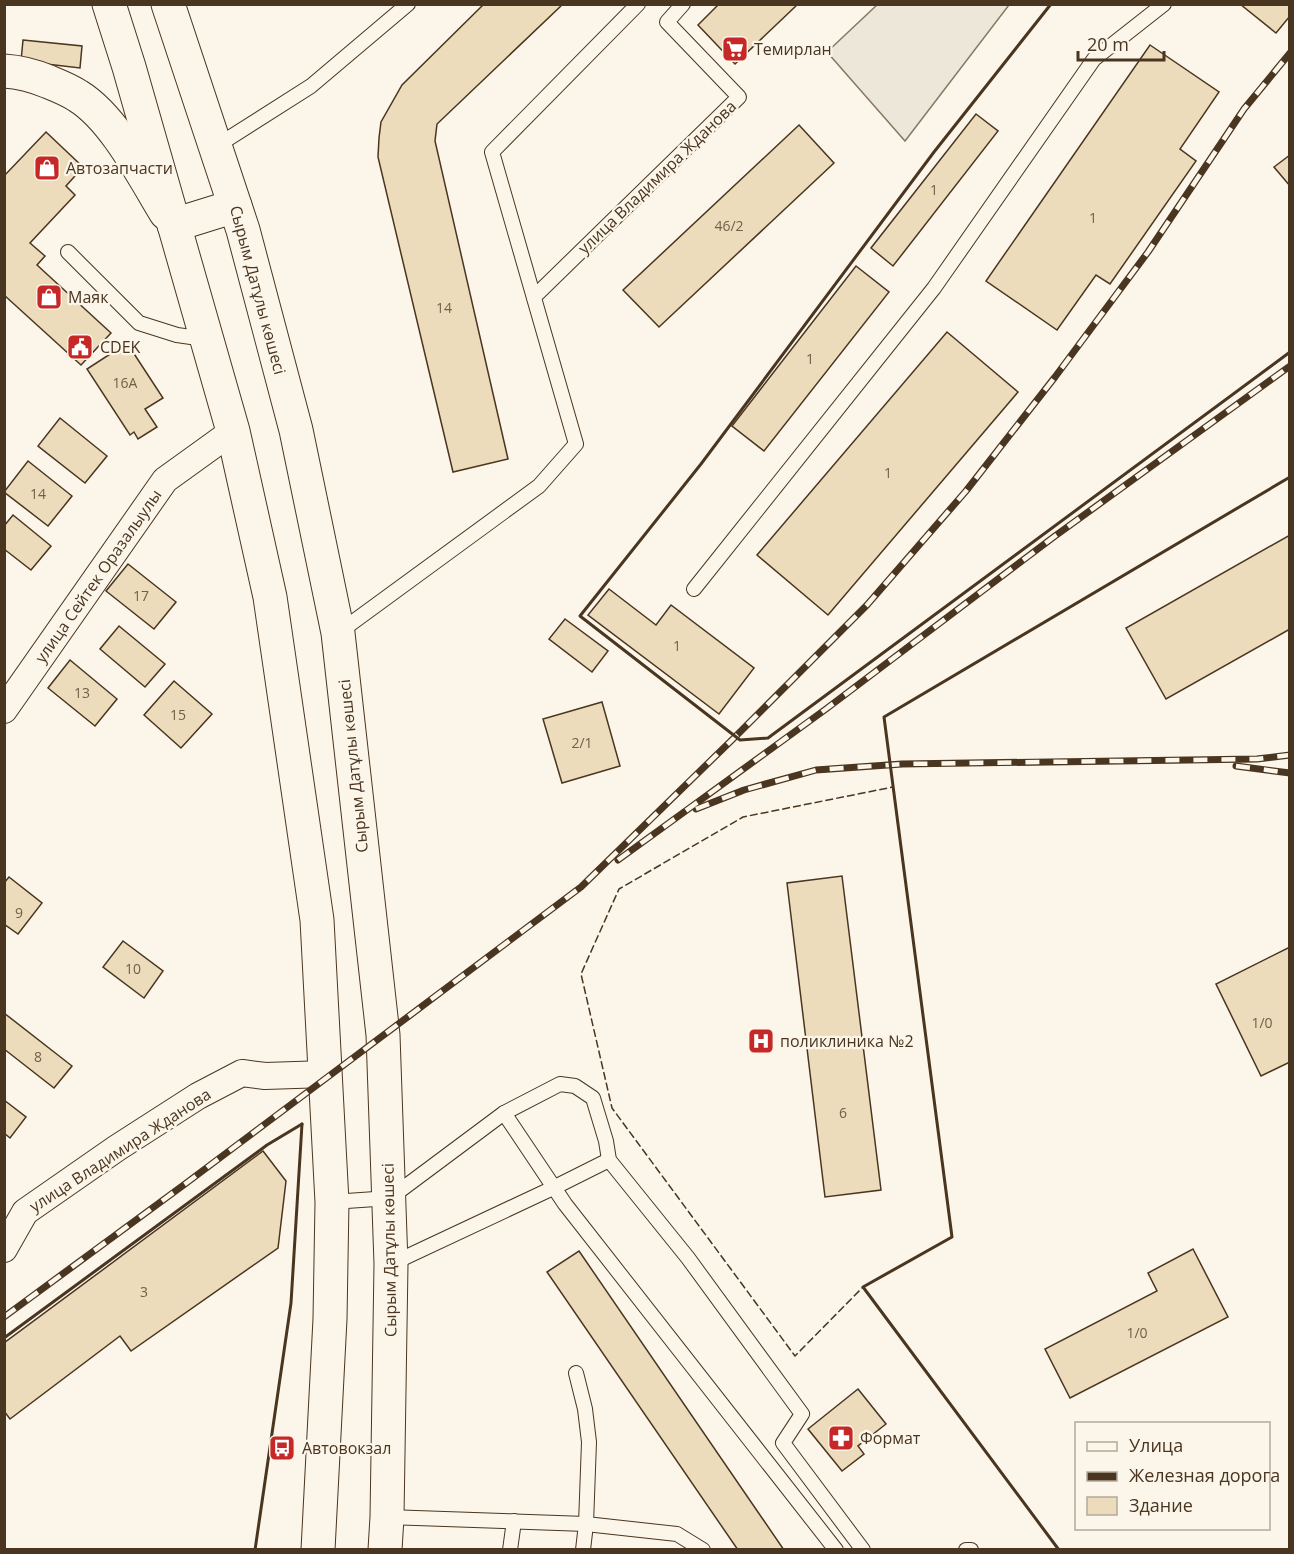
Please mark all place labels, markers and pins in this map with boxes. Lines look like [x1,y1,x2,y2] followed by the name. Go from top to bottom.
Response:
[720,34,750,64] supermarket icon: Темирлан
[754,38,832,60] place label: Темирлан
[32,153,62,183] shop icon: Автозапчасти
[66,157,173,179] place label: Автозапчасти
[34,282,64,312] shop icon: Маяк
[68,286,109,308] place label: Маяк
[65,332,95,362] public building icon: CDEK
[100,336,141,358] place label: CDEK
[746,1026,776,1056] hospital icon: поликлиника №2
[780,1030,914,1052] place label: поликлиника №2
[826,1423,856,1453] pharmacy icon: Формат
[860,1427,921,1449] place label: Формат
[267,1433,297,1463] bus stop icon: Автовокзал
[302,1437,391,1459] place label: Автовокзал

